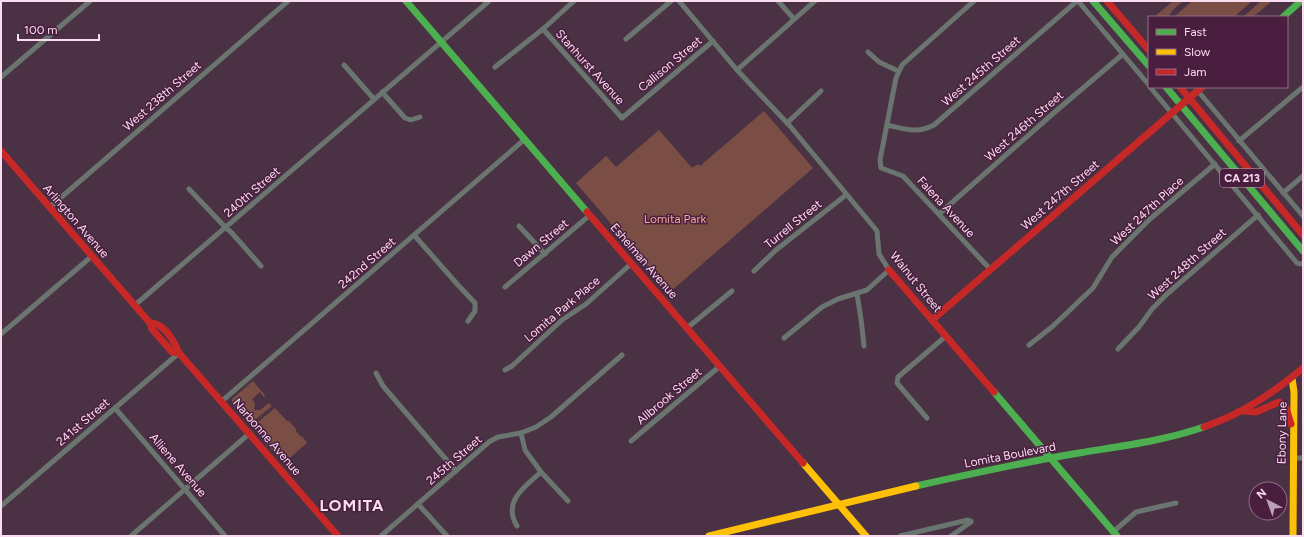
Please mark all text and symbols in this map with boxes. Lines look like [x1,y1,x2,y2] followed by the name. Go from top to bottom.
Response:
[18,16,99,42] scale bar
[1148,16,1288,88] legend
[24,23,58,37] text: 100 m
[1184,25,1207,39] text: Fast
[553,27,628,108] street label: Stanhurst Avenue
[635,33,705,95] street label: Callison Street
[939,33,1023,109] street label: West 245th Street
[1184,45,1211,59] text: Slow
[120,58,204,134] street label: West 238th Street
[1184,65,1207,79] text: Jam
[982,88,1066,164] street label: West 246th Street
[1018,157,1102,233] street label: West 247th Street
[221,164,283,220] street label: 240th Street
[1220,169,1264,187] road number: CA 213
[1108,173,1187,248] street label: West 247th Place
[914,174,978,241] street label: Falena Avenue
[40,181,112,261] street label: Arlington Avenue
[762,196,825,251] street label: Turrell Street
[644,212,706,226] park label: Lomita Park
[511,216,571,270] street label: Dawn Street
[607,220,681,302] street label: Eshelman Avenue
[1145,225,1229,303] street label: West 248th Street
[336,234,399,292] street label: 242nd Street
[887,249,945,316] street label: Walnut Street
[521,273,603,345] street label: Lomita Park Place
[634,364,705,427] street label: Allbrook Street
[54,395,113,449] street label: 241st Street
[230,396,304,479] street label: Narbonne Avenue
[1274,401,1290,464] street label: Ebony Lane
[147,430,210,500] street label: Alliene Avenue
[423,432,485,488] street label: 245th Street
[963,439,1057,471] street label: Lomita Boulevard
[1248,481,1288,521] north arrow
[1254,486,1269,502] text: N
[319,496,385,515] district label: LOMITA

